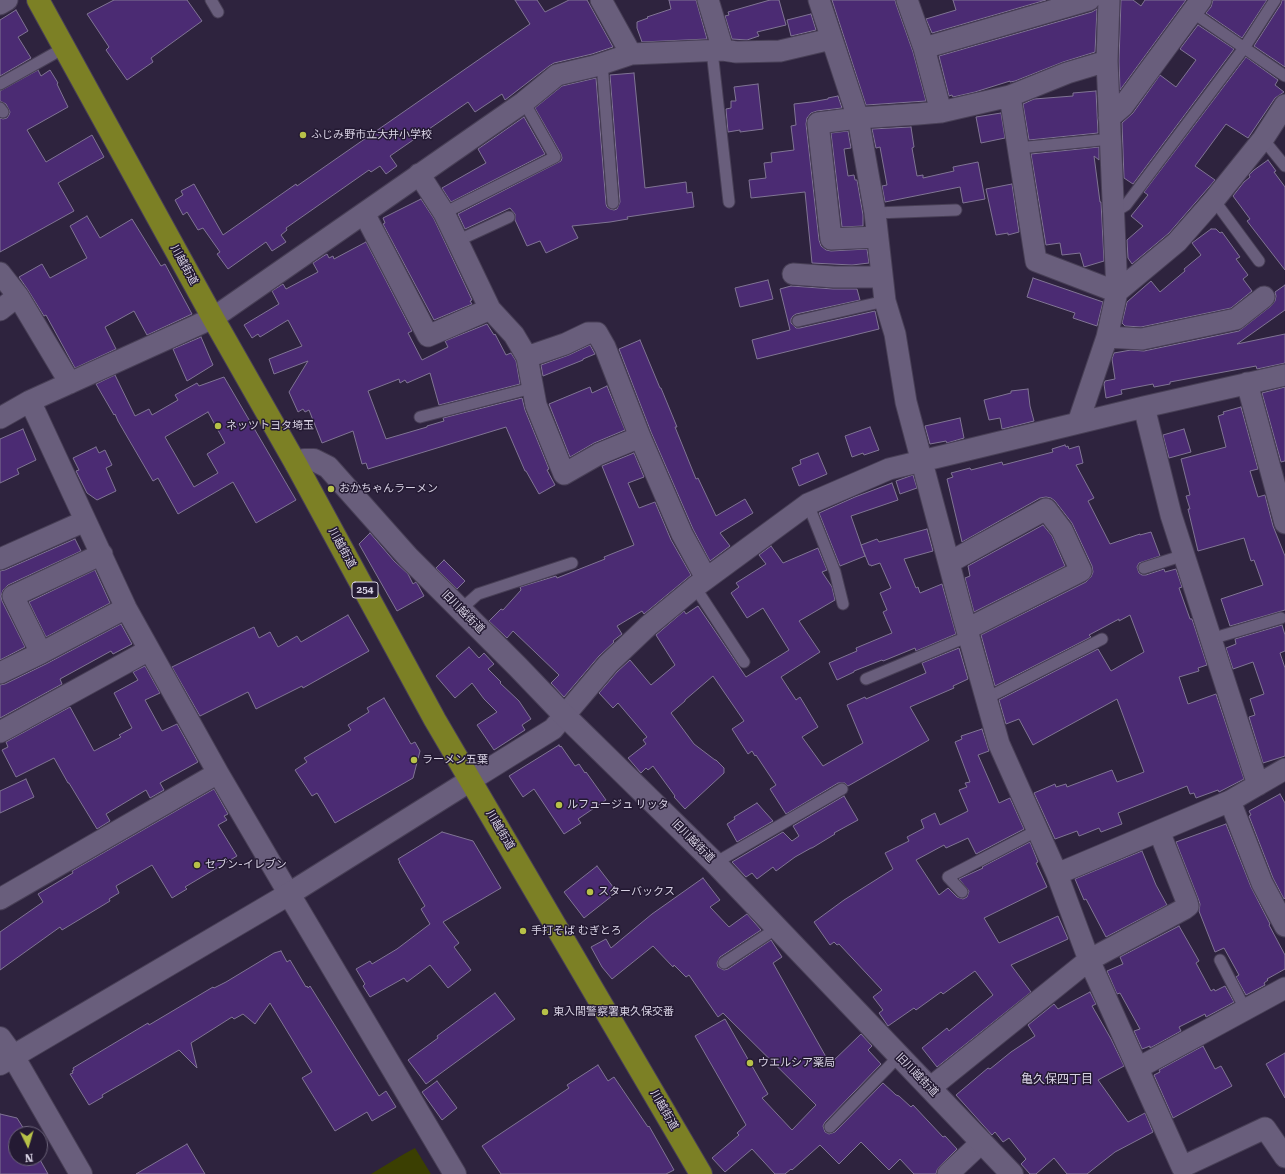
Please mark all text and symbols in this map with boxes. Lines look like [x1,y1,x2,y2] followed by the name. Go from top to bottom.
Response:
[311,128,432,142] place label: ふじみ野市立大井小学校
[298,130,308,140] marker: ふじみ野市立大井小学校
[168,243,200,287] street label: 川越街道
[226,419,314,433] place label: ネッツトヨタ埼玉
[213,421,223,431] marker: ネッツトヨタ埼玉
[339,482,438,496] place label: おかちゃんラーメン
[326,484,336,494] marker: おかちゃんラーメン
[326,526,358,570] street label: 川越街道
[352,582,378,598] road number: 254
[439,588,487,636] street label: 旧川越街道
[422,753,488,767] place label: ラーメン五葉
[409,755,419,765] marker: ラーメン五葉
[567,798,669,812] place label: ルフュージュ リッタ
[554,800,564,810] marker: ルフュージュ リッタ
[483,808,517,852] street label: 川越街道
[669,817,717,865] street label: 旧川越街道
[205,858,287,872] place label: セブン-イレブン
[192,860,202,870] marker: セブン-イレブン
[598,885,675,899] place label: スターバックス
[585,887,595,897] marker: スターバックス
[531,924,622,938] place label: 手打そば むぎとろ
[518,926,528,936] marker: 手打そば むぎとろ
[553,1005,674,1019] place label: 東入間警察署東久保交番
[540,1007,550,1017] marker: 東入間警察署東久保交番
[893,1051,941,1099] street label: 旧川越街道
[758,1056,835,1070] place label: ウエルシア薬局
[745,1058,755,1068] marker: ウエルシア薬局
[1021,1072,1093,1086] district label: 亀久保四丁目
[647,1088,681,1132] street label: 川越街道
[8,1126,48,1166] north arrow
[24,1151,34,1164] text: N

